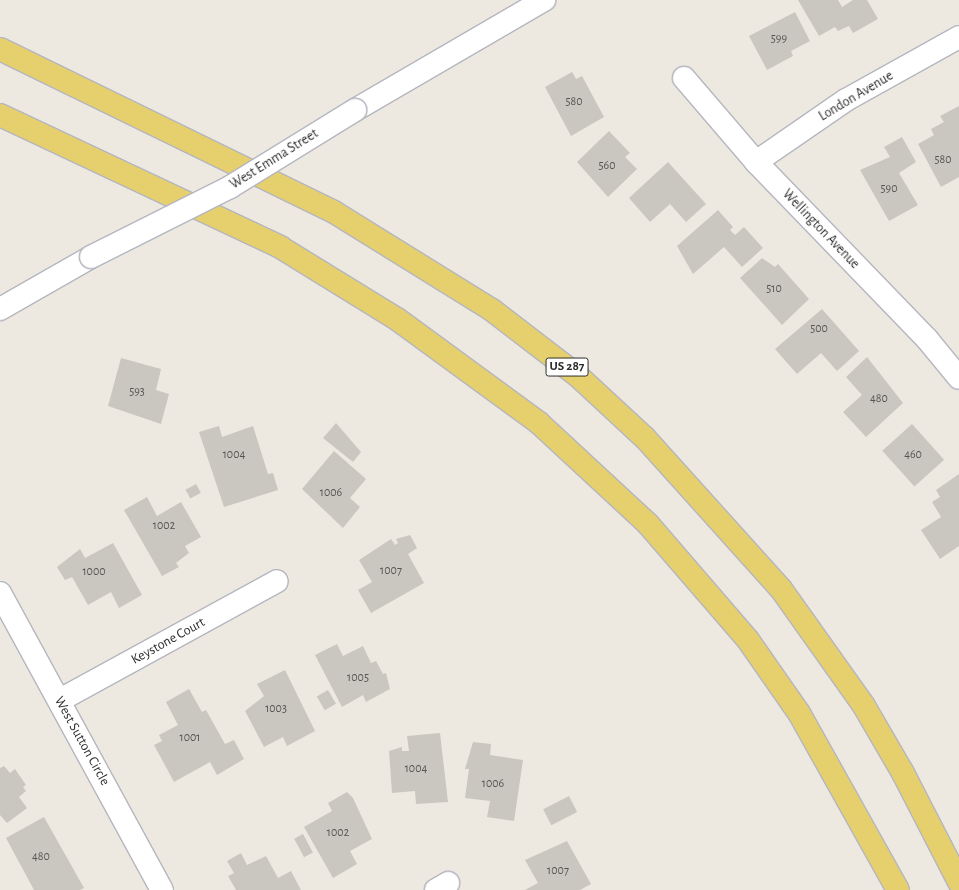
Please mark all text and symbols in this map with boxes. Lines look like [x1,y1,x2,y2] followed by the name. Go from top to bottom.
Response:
[771,32,787,46] house number: 599
[816,67,896,125] street label: London Avenue
[565,95,583,109] house number: 580
[227,125,321,193] street label: West Emma Street
[934,153,952,167] house number: 580
[599,159,615,173] house number: 560
[881,182,897,196] house number: 590
[779,186,863,272] street label: Wellington Avenue
[766,282,782,296] house number: 510
[810,322,828,336] house number: 500
[545,356,589,378] road number: US 287
[129,385,145,399] house number: 593
[870,392,888,406] house number: 480
[223,448,245,462] house number: 1004
[904,448,922,462] house number: 460
[320,486,342,500] house number: 1006
[153,519,175,533] house number: 1002
[380,564,402,578] house number: 1007
[82,565,106,579] house number: 1000
[128,614,208,668] street label: Keystone Court
[347,671,369,685] house number: 1005
[51,693,113,789] street label: West Sutton Circle
[265,702,287,716] house number: 1003
[180,731,200,745] house number: 1001
[405,762,427,776] house number: 1004
[482,777,504,791] house number: 1006
[327,826,349,840] house number: 1002
[32,850,50,864] house number: 480
[547,864,569,878] house number: 1007

